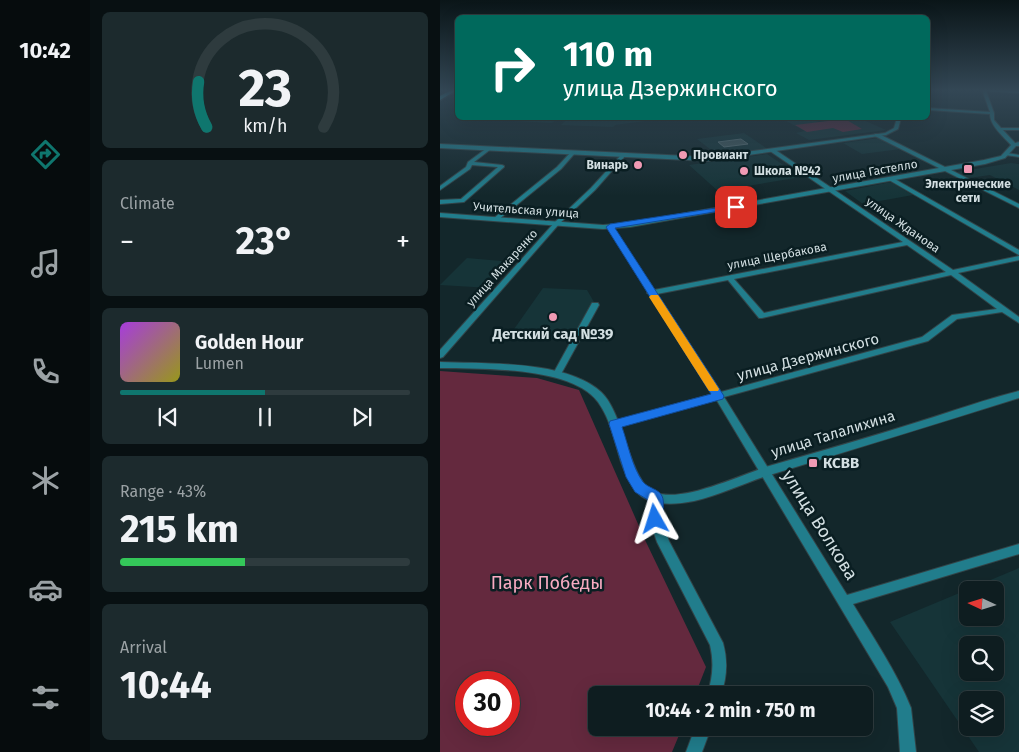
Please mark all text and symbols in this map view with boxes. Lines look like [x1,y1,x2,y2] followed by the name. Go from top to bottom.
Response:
[563,33,653,75] text: 110 m
[480,35,545,100] icon: right
[19,37,71,64] text: 10:42
[238,57,292,120] text: 23
[563,75,778,102] text: улица Дзержинского
[243,115,287,137] text: km/h
[28,137,63,172] icon: directions
[693,148,749,162] place label: Провиант
[677,149,689,161] marker: Провиант
[831,157,919,185] street label: улица Гастелло
[586,158,629,172] place label: Винарь
[632,159,644,171] marker: Винарь
[962,163,974,175] marker: Электрические сети
[754,164,821,178] place label: Школа №42
[738,165,750,177] marker: Школа №42
[925,177,1011,205] place label: Электрические сети
[715,186,757,228] pin
[722,193,750,221] icon: arrive
[120,194,175,213] text: Climate
[863,194,943,256] street label: улица Жданова
[473,199,579,221] street label: Учительская улица
[236,218,295,264] text: 23°
[120,225,134,258] text: −
[396,225,410,258] text: +
[464,227,540,309] street label: улица Макаренко
[726,239,828,273] street label: улица Щербакова
[28,246,63,281] icon: music
[547,311,559,323] marker: Детский сад №39
[492,325,613,343] place label: Детский сад №39
[735,329,881,385] street label: улица Дзержинского
[195,331,304,354] text: Golden Hour
[28,354,63,389] icon: phone
[195,354,244,373] text: Lumen
[154,403,182,431] icon: previous
[251,403,279,431] icon: pause
[348,403,376,431] icon: next
[769,407,897,461] street label: улица Талалихина
[823,454,859,472] place label: КСВВ
[807,457,819,469] marker: КСВВ
[28,463,63,498] icon: climate
[777,466,863,584] street label: улица Волкова
[120,482,206,501] text: Range · 43%
[628,492,680,544] position arrow
[120,506,239,552] text: 215 km
[28,572,63,607] icon: car
[491,572,603,594] park label: Парк Победы
[959,581,1004,626] north arrow
[959,581,1004,736] map controls
[959,636,1004,681] button: search
[120,638,167,657] text: Arrival
[120,662,212,708] text: 10:44
[455,671,520,736] speed limit sign: 30
[28,680,63,715] icon: filters
[959,691,1004,736] button: layers
[645,699,816,722] text: 10:44 · 2 min · 750 m

